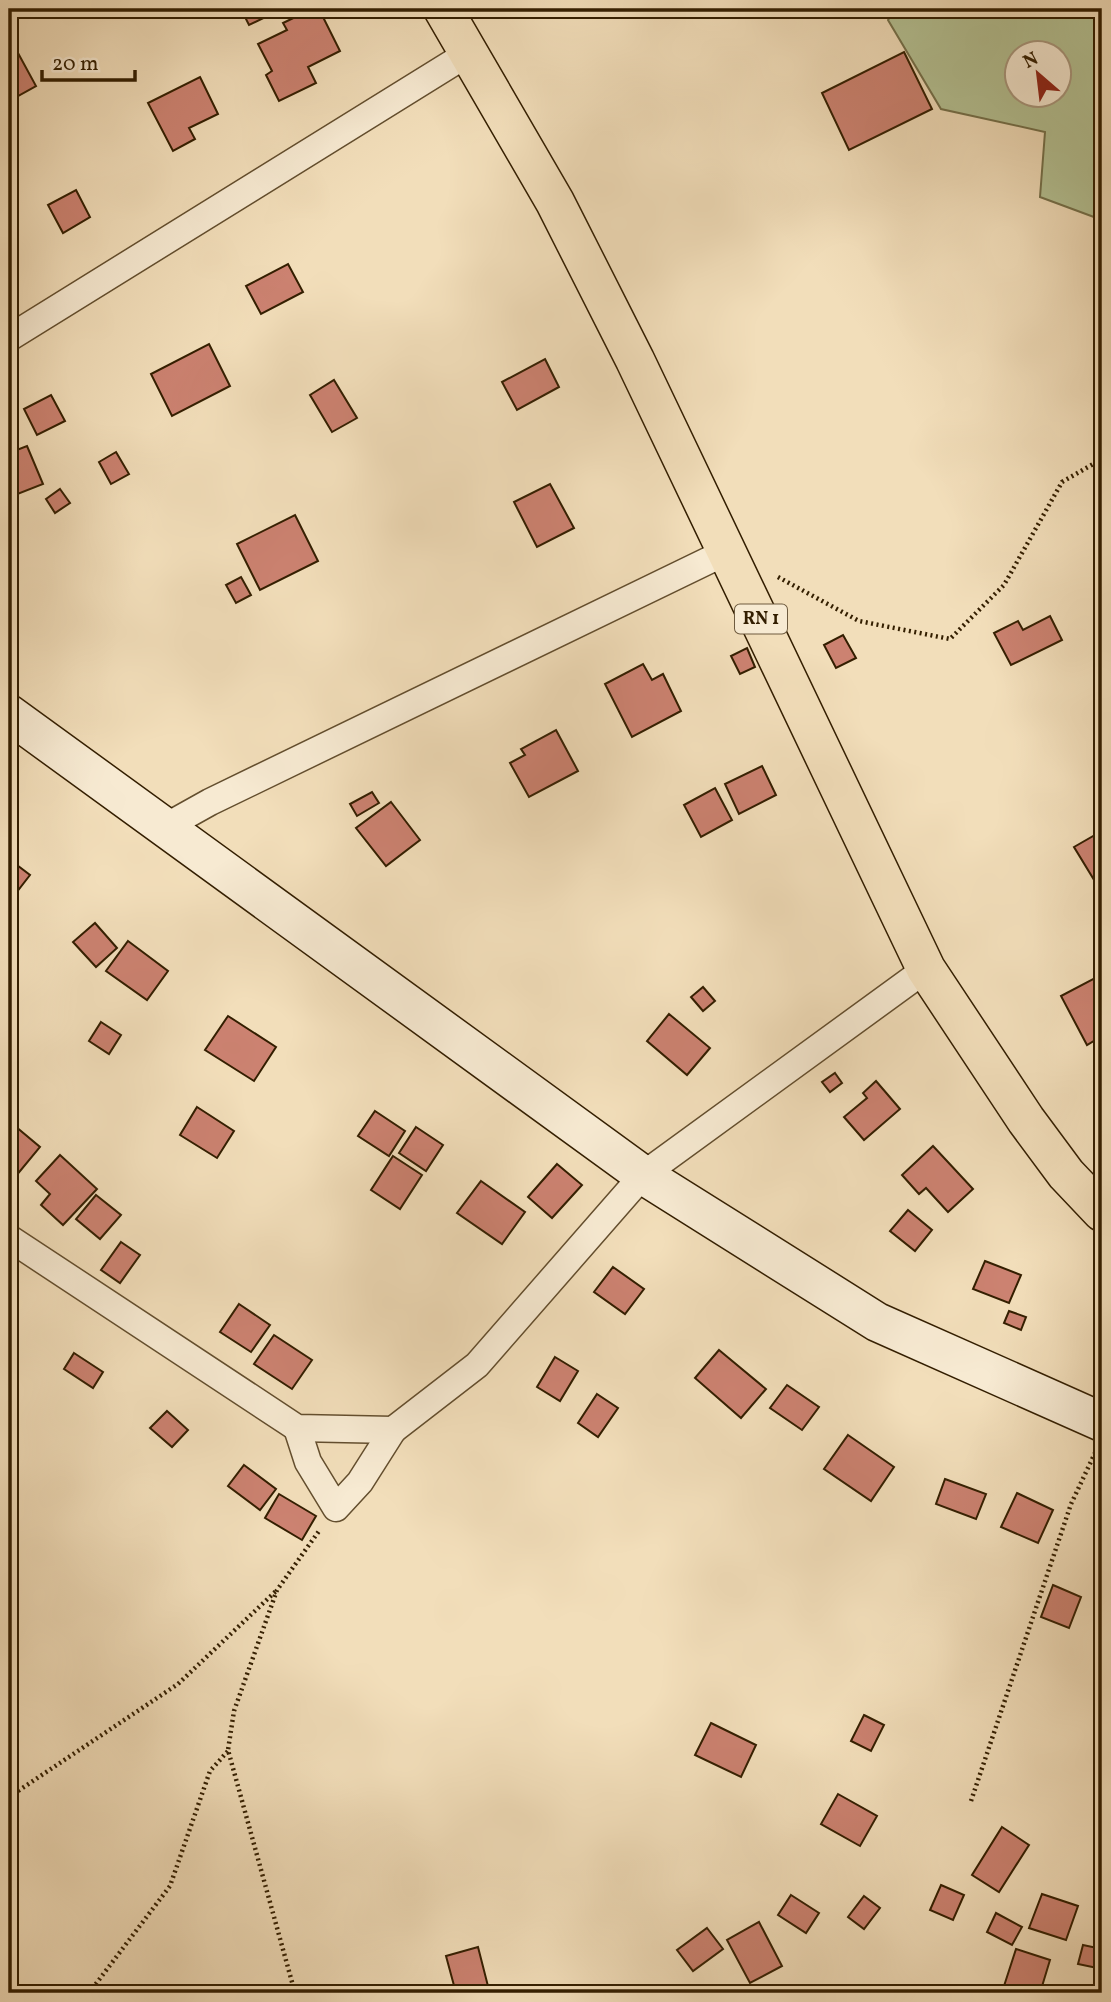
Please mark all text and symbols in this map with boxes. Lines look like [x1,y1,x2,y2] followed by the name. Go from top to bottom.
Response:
[42,38,135,82] scale bar
[1002,38,1072,108] north arrow
[1019,46,1043,75] text: N
[52,50,98,79] text: 20 m
[735,604,787,634] road number: RN 1

